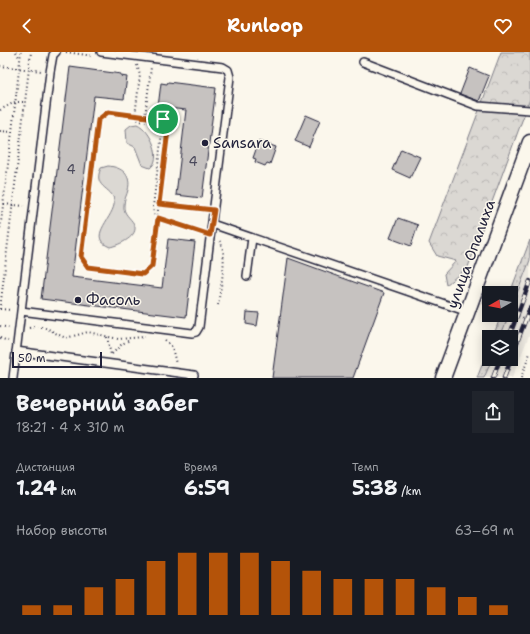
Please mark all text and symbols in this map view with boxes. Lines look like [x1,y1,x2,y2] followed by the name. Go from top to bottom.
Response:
[227,14,303,38] text: Runloop
[16,15,38,37] icon: back
[492,15,514,37] icon: heart
[146,102,180,136] pin
[152,108,174,130] icon: arrive
[213,133,272,153] place label: Sansara
[200,138,210,148] marker: Sansara
[188,153,198,170] house number: 4
[66,161,76,178] house number: 4
[442,196,500,311] street label: улица Опалиха
[482,286,518,322] north arrow
[482,286,518,366] map controls
[86,290,141,310] place label: Фасоль
[73,295,83,305] marker: Фасоль
[482,330,518,366] button: layers
[12,350,102,369] scale bar
[18,351,46,366] text: 50 m
[16,389,198,418] text: Вечерний забег
[472,391,514,433] button: share
[16,419,124,436] text: 18:21 · 4 × 310 m
[16,460,75,475] text: Дистанция
[184,460,218,475] text: Время
[352,460,379,475] text: Темп
[16,475,57,501] text: 1.24
[184,475,230,501] text: 6:59
[352,475,398,501] text: 5:38
[57,484,76,499] text: km
[398,484,421,499] text: /km
[16,522,107,539] text: Набор высоты
[455,522,514,539] text: 63–69 m

